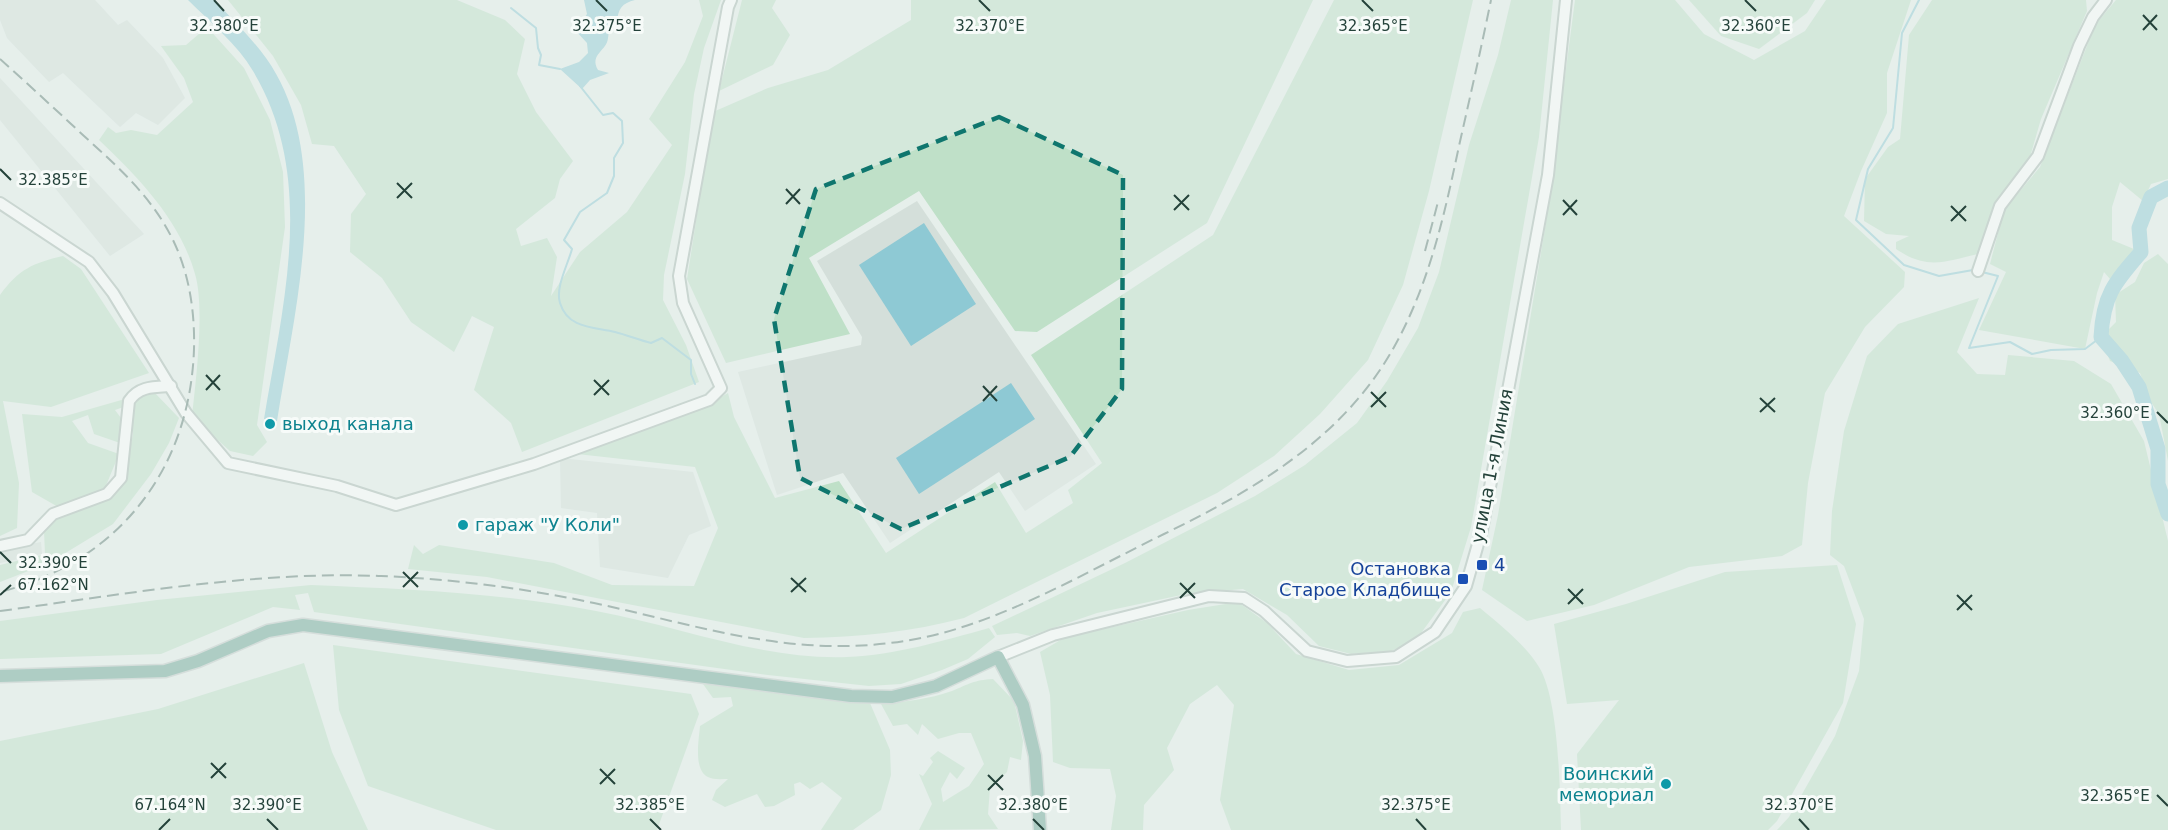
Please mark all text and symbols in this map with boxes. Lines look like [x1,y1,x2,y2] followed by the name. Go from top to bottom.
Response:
[189,17,259,35] text: 32.380°E
[572,17,642,35] text: 32.375°E
[955,17,1025,35] text: 32.370°E
[1338,17,1408,35] text: 32.365°E
[1721,17,1791,35] text: 32.360°E
[18,171,88,189] text: 32.385°E
[1466,387,1517,545] street label: улица 1-я Линия
[2080,404,2150,422] text: 32.360°E
[282,413,414,434] place label: выход канала
[263,417,277,431] marker: выход канала
[475,514,620,535] place label: гараж "У Коли"
[456,518,470,532] marker: гараж "У Коли"
[18,554,88,572] text: 32.390°E
[1494,554,1505,575] place label: 4
[1279,558,1451,600] place label: Остановка Старое Кладбище
[1475,558,1489,572] marker: 4
[1456,572,1470,586] marker: Остановка Старое Кладбище
[17,576,89,594] text: 67.162°N
[1559,763,1654,805] place label: Воинский мемориал
[1659,777,1673,791] marker: Воинский мемориал
[2080,787,2150,805] text: 32.365°E
[134,796,206,814] text: 67.164°N
[232,796,302,814] text: 32.390°E
[615,796,685,814] text: 32.385°E
[998,796,1068,814] text: 32.380°E
[1381,796,1451,814] text: 32.375°E
[1764,796,1834,814] text: 32.370°E

